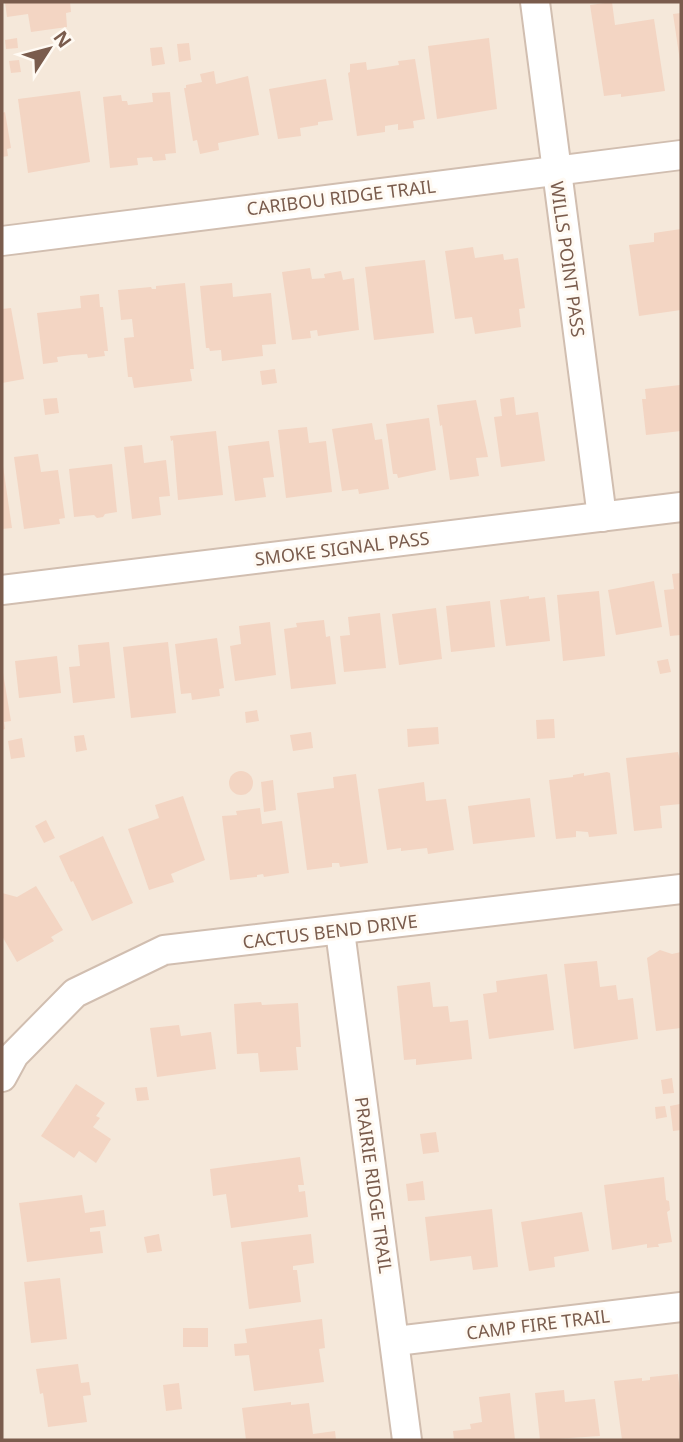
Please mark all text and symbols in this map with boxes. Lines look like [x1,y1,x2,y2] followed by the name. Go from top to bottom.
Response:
[14,14,84,84] north arrow
[48,25,78,53] text: N
[245,173,437,221] street label: CARIBOU RIDGE TRAIL
[545,180,591,338] street label: WILLS POINT PASS
[253,525,431,571] street label: SMOKE SIGNAL PASS
[241,908,419,954] street label: CACTUS BEND DRIVE
[350,1095,398,1275] street label: PRAIRIE RIDGE TRAIL
[465,1303,611,1345] street label: CAMP FIRE TRAIL

